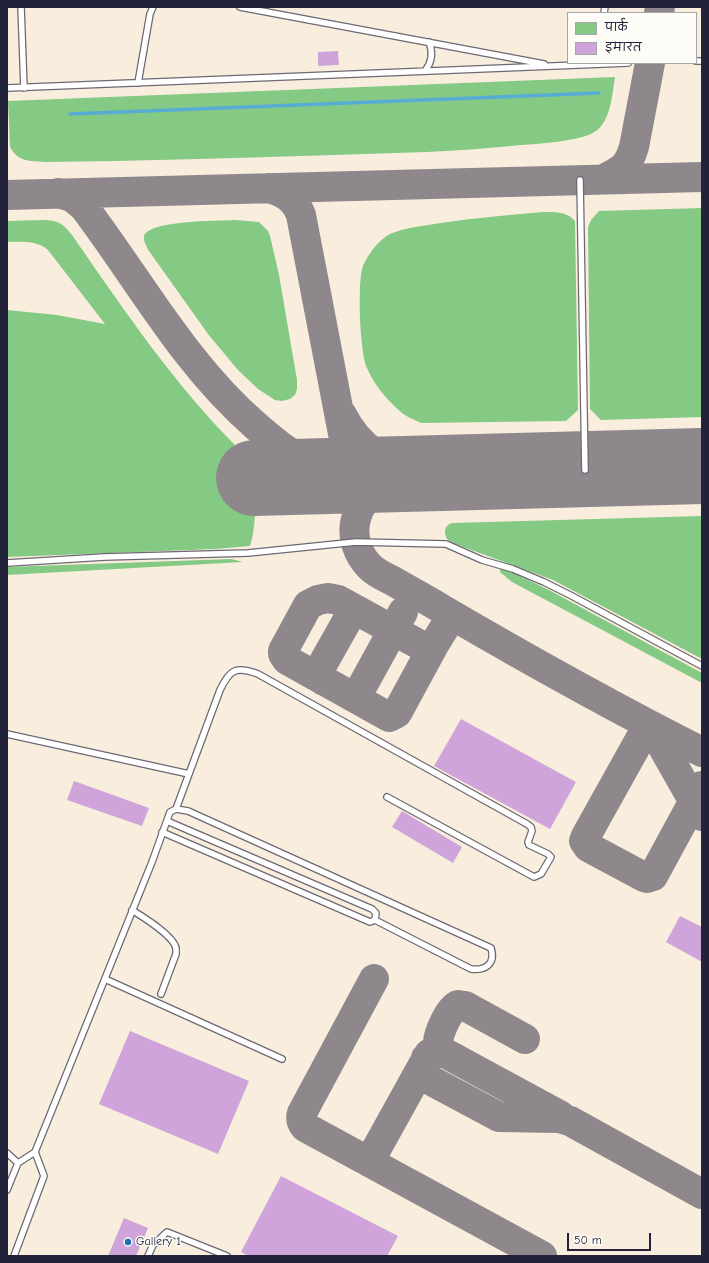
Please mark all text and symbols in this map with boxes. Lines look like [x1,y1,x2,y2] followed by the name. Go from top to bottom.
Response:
[567,12,697,64] legend
[605,20,628,34] text: पार्क
[605,40,642,54] text: इमारत
[569,1225,653,1251] scale bar
[574,1233,602,1247] text: 50 m
[136,1235,181,1249] place label: Gallery 1
[123,1237,133,1247] marker: Gallery 1

